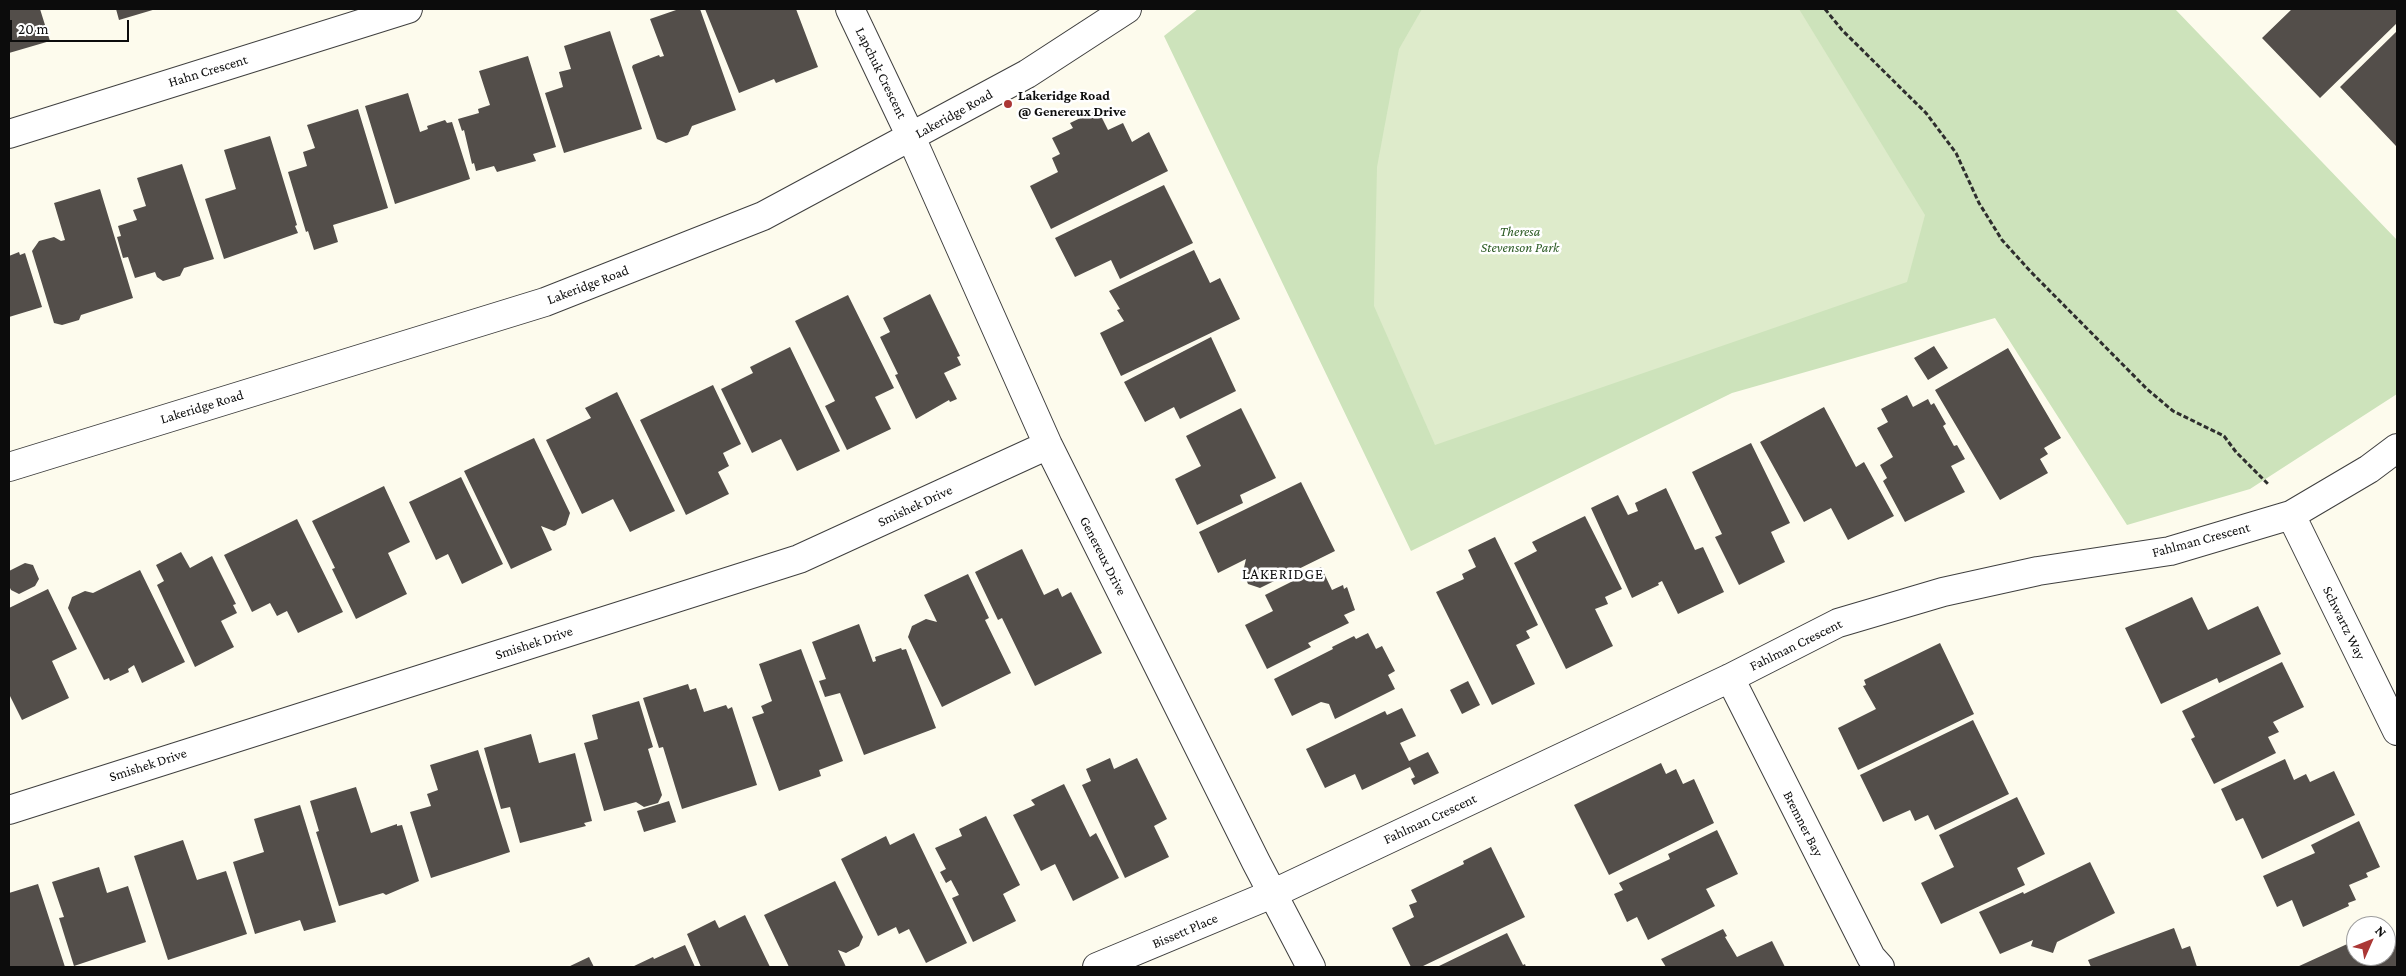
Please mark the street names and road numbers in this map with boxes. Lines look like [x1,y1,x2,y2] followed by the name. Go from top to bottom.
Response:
[852,25,910,121] street label: Lapchuk Crescent
[166,51,250,91] street label: Hahn Crescent
[912,86,996,142] street label: Lakeridge Road
[545,262,631,308] street label: Lakeridge Road
[158,386,246,428] street label: Lakeridge Road
[875,481,955,531] street label: Smishek Drive
[1076,514,1130,598] street label: Genereux Drive
[2150,519,2252,561] street label: Fahlman Crescent
[2319,584,2369,662] street label: Schwartz Way
[1747,615,1845,675] street label: Fahlman Crescent
[493,623,575,663] street label: Smishek Drive
[107,745,189,785] street label: Smishek Drive
[1779,788,1827,860] street label: Bremner Bay
[1381,790,1479,848] street label: Fahlman Crescent
[1150,910,1220,952] street label: Bissett Place

